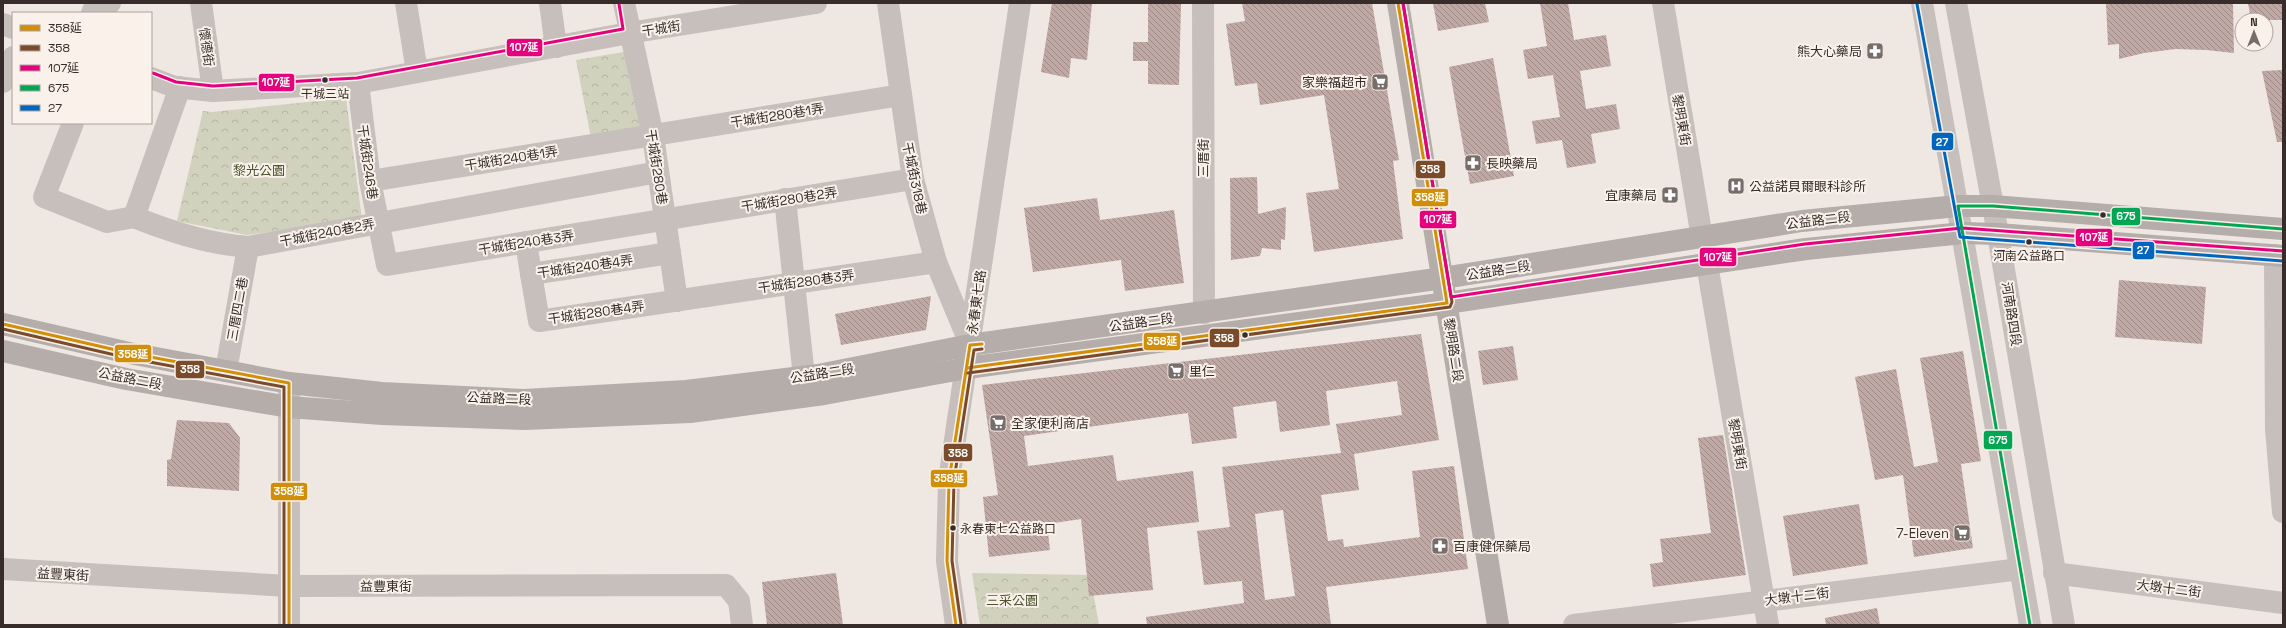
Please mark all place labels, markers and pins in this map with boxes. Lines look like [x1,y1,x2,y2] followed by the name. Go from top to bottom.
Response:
[1865,41,1885,61] pharmacy icon: 熊大心藥局
[1797,43,1862,60] place label: 熊大心藥局
[1370,72,1390,92] supermarket icon: 家樂福超市
[1302,74,1367,91] place label: 家樂福超市
[320,75,330,85] marker: 干城三站
[301,86,349,102] place label: 干城三站
[1463,153,1483,173] pharmacy icon: 長映藥局
[1486,155,1538,172] place label: 長映藥局
[1726,176,1746,196] hospital icon: 公益諾貝爾眼科診所
[1749,178,1866,195] place label: 公益諾貝爾眼科診所
[1660,185,1680,205] pharmacy icon: 宜康藥局
[1605,187,1657,204] place label: 宜康藥局
[2098,210,2108,220] unlabelled marker
[2024,237,2034,247] marker: 河南公益路口
[1993,248,2065,264] place label: 河南公益路口
[1240,330,1250,340] unlabelled marker
[1166,361,1186,381] supermarket icon: 里仁
[1189,363,1215,380] place label: 里仁
[988,413,1008,433] supermarket icon: 全家便利商店
[1011,415,1089,432] place label: 全家便利商店
[960,521,1056,537] place label: 永春東七公益路口
[948,523,958,533] marker: 永春東七公益路口
[1952,523,1972,543] supermarket icon: 7-Eleven
[1896,525,1949,542] place label: 7-Eleven
[1430,536,1450,556] pharmacy icon: 百康健保藥局
[1453,538,1531,555] place label: 百康健保藥局

